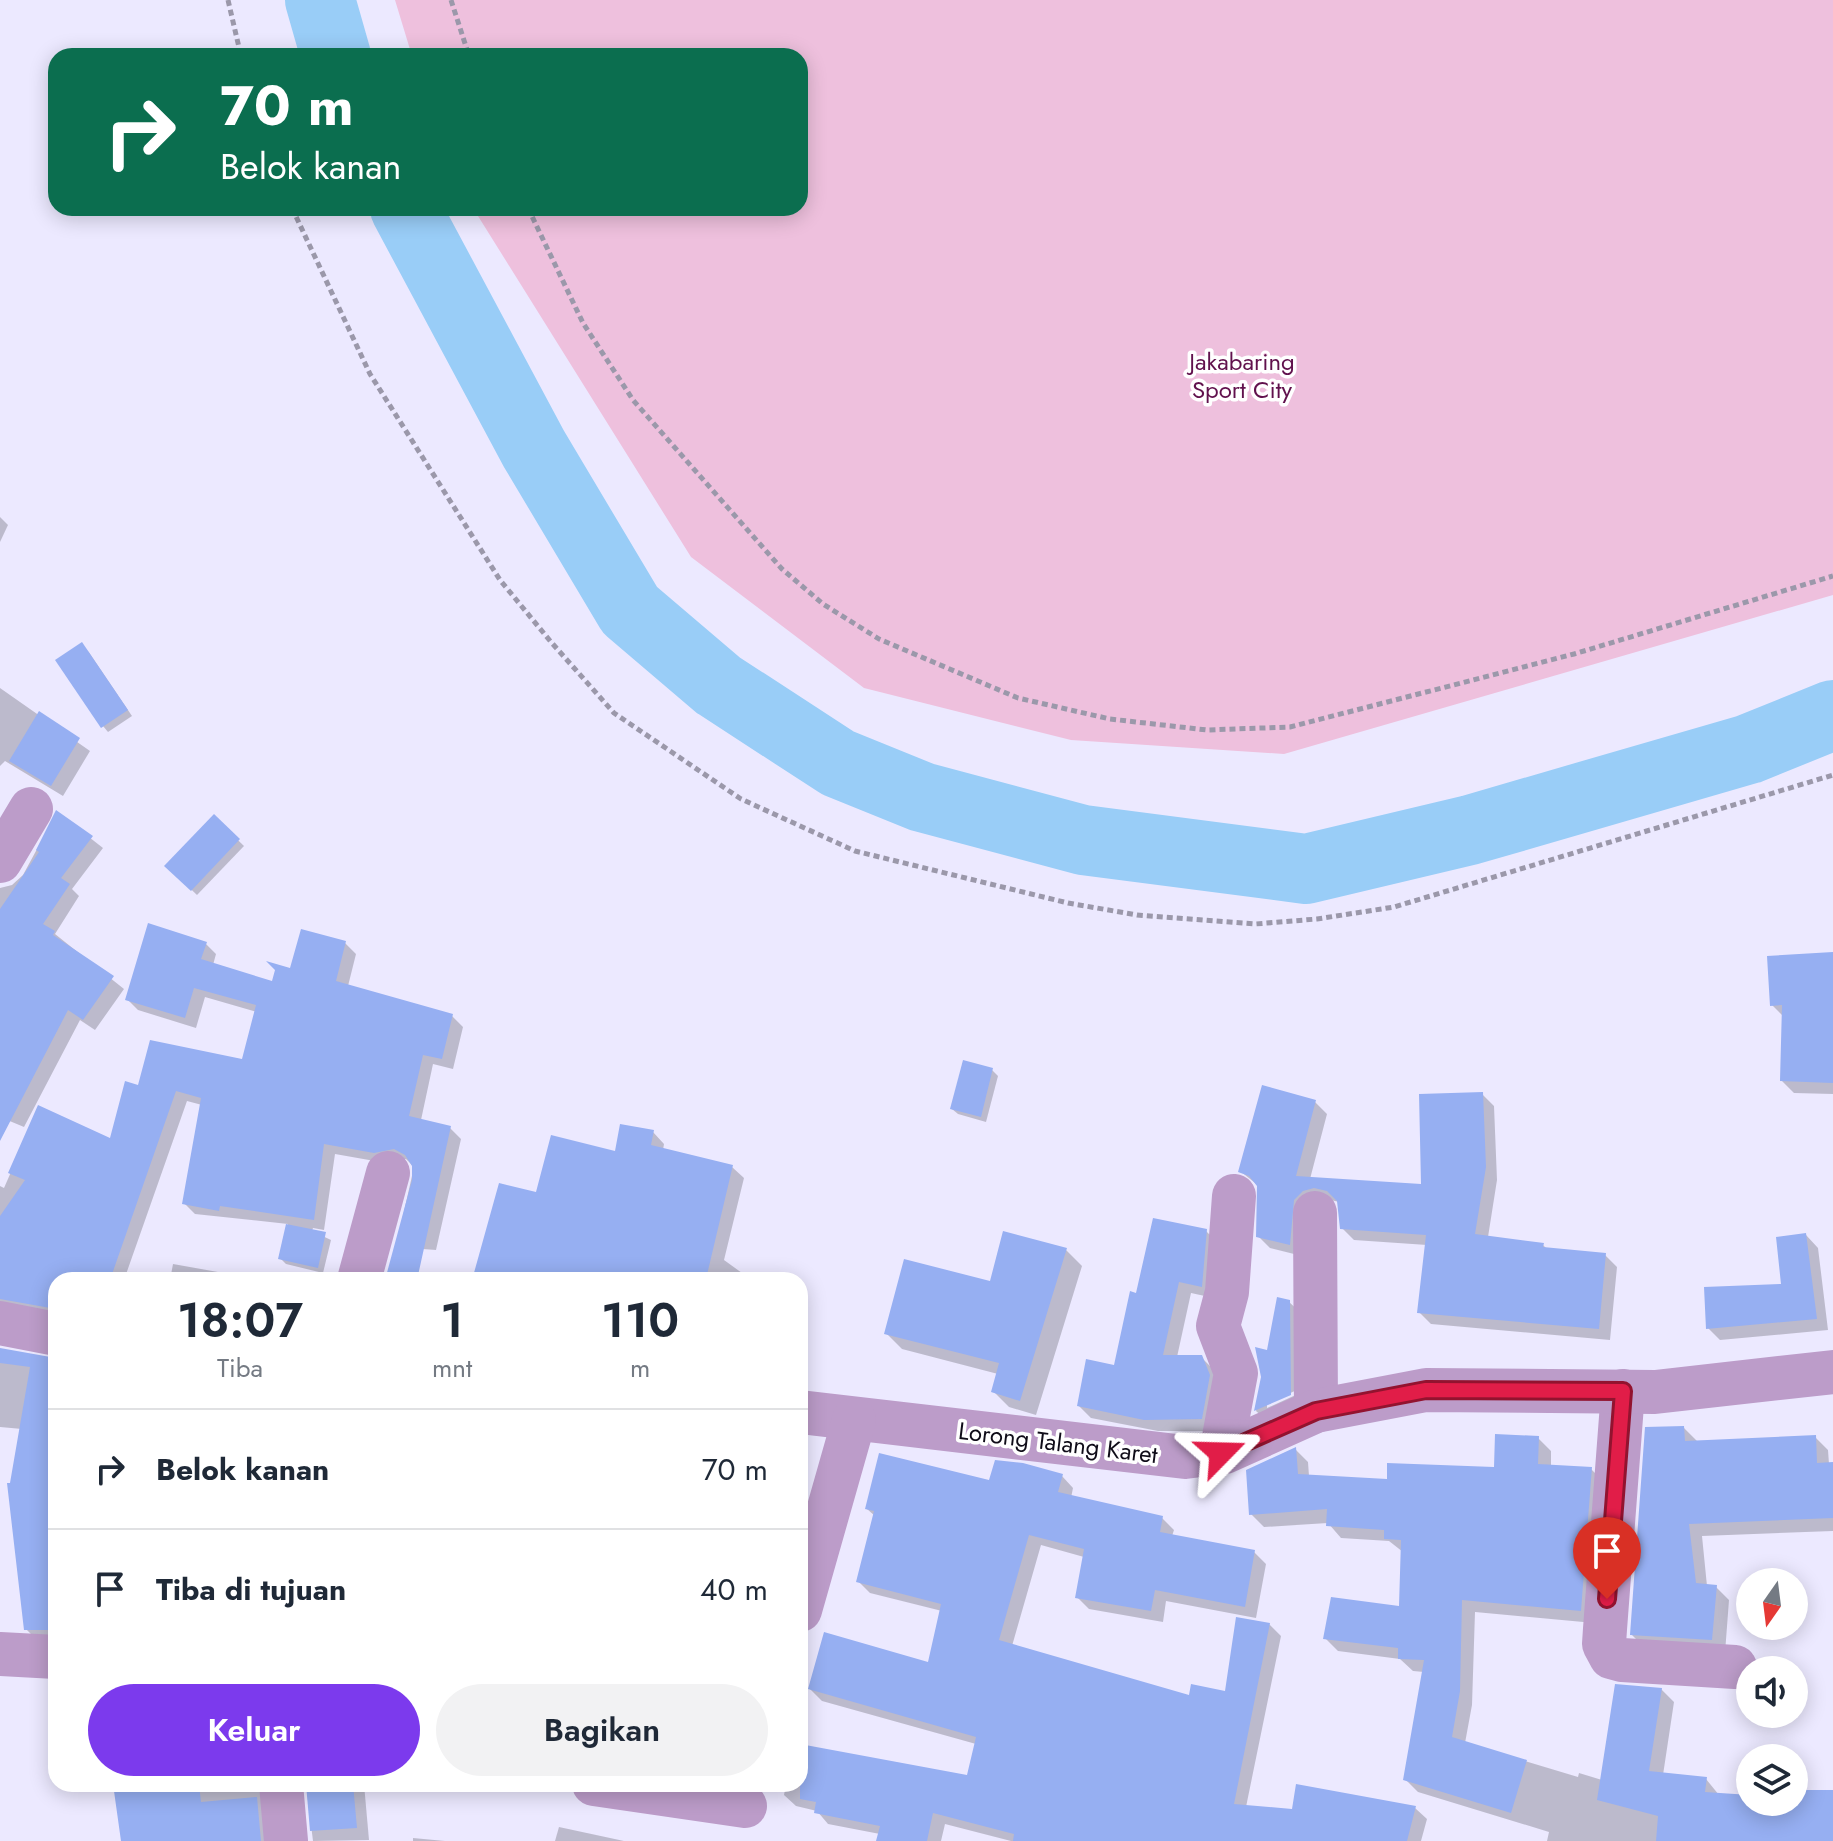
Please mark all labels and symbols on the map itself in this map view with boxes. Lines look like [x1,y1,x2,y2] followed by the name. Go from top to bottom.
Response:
[1186,344,1295,407] park label: Jakabaring Sport City
[1179,1411,1263,1495] position arrow
[957,1413,1160,1472] street label: Lorong Talang Karet
[1573,1517,1641,1599] pin
[1736,1568,1808,1640] north arrow

